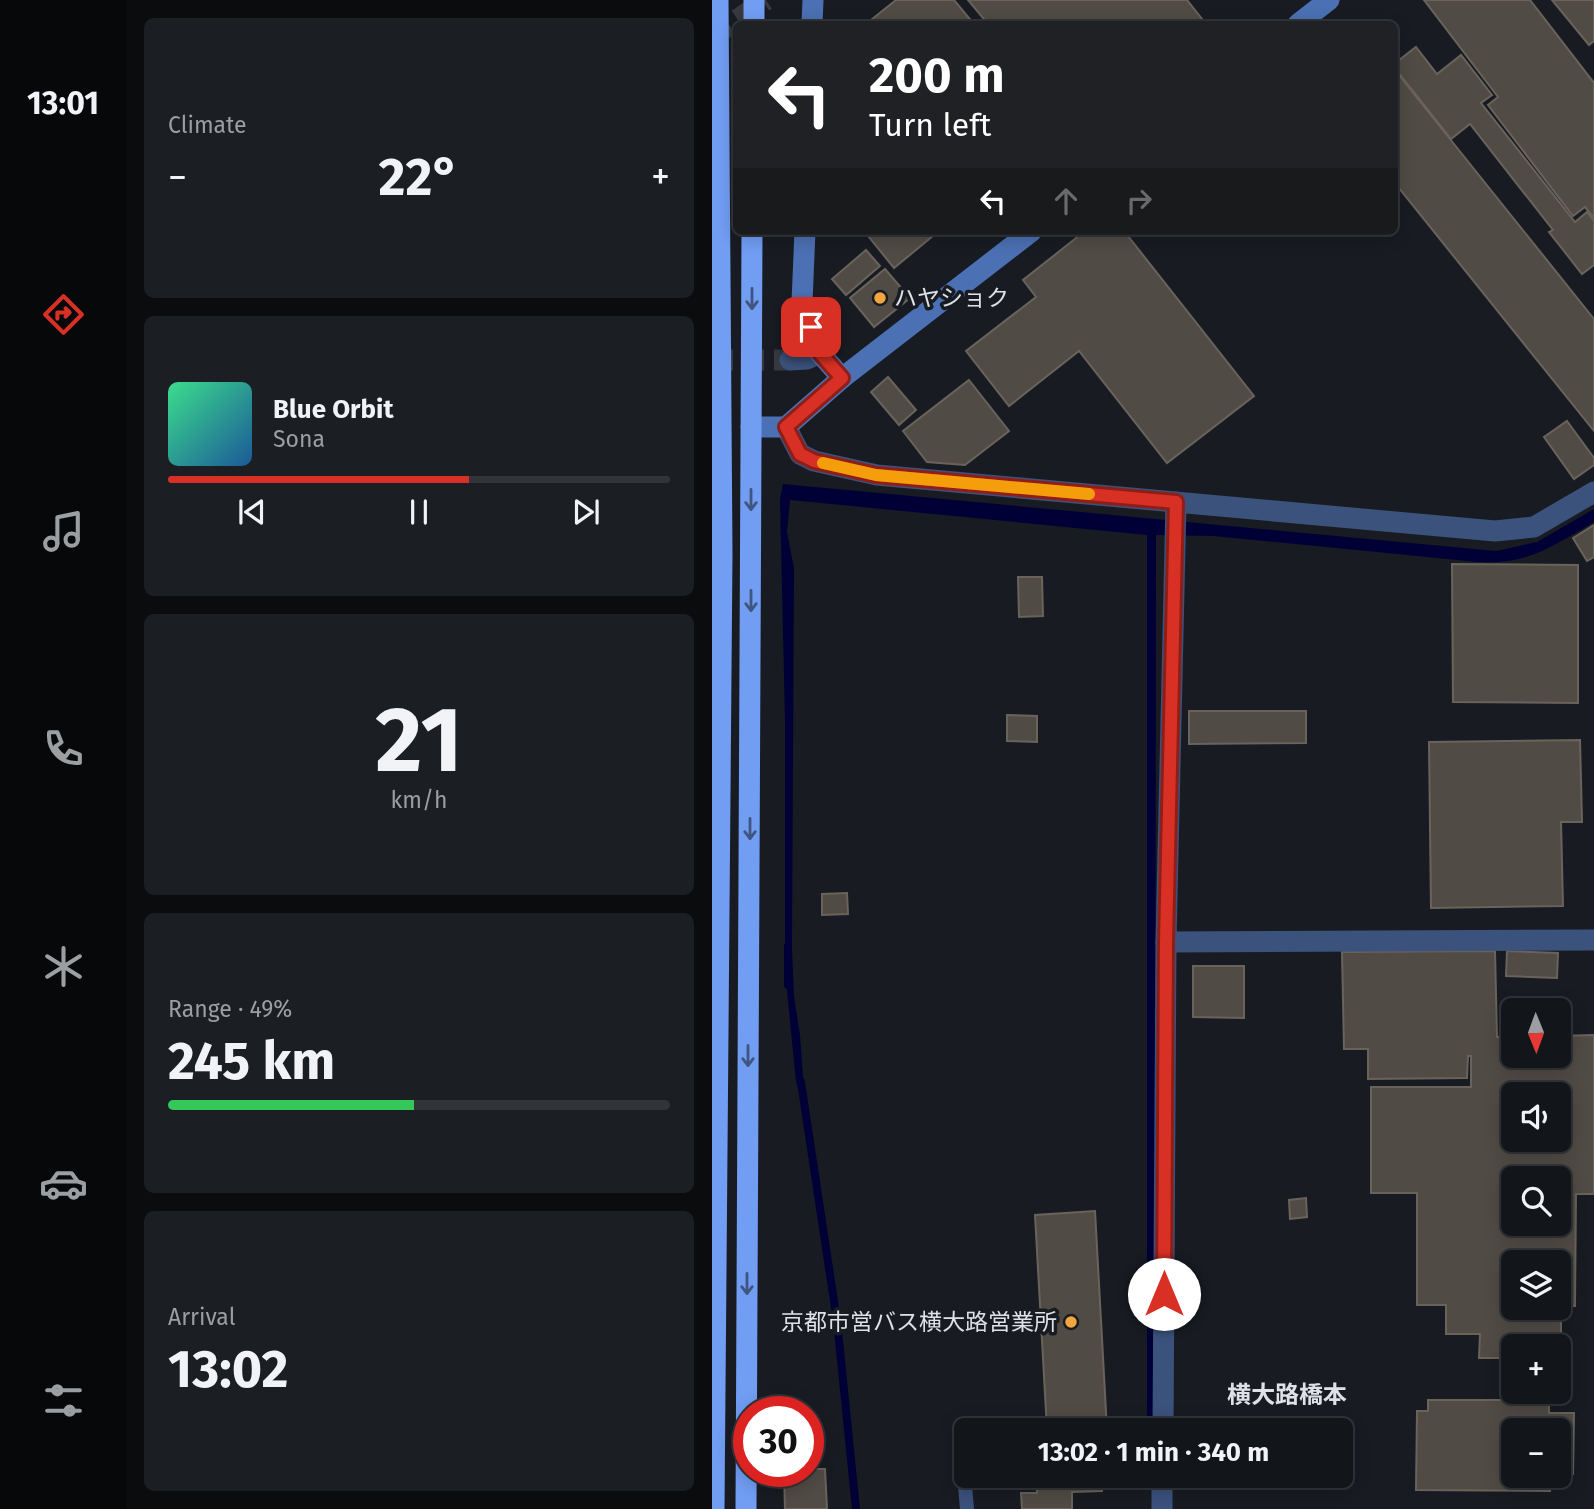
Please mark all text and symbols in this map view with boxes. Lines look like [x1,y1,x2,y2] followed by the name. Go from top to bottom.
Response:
[869,46,1005,105] text: 200 m
[754,49,845,140] icon: left
[27,84,99,122] text: 13:01
[869,106,991,144] text: Turn left
[168,111,247,139] text: Climate
[379,146,459,209] text: 22°
[168,154,187,200] text: −
[651,154,670,200] text: +
[974,182,1012,220] icon: left
[1047,182,1085,220] icon: ahead
[1120,182,1158,220] icon: right
[894,284,1009,312] place label: ハヤショク
[745,287,759,310] one-way arrow
[39,290,88,339] icon: directions
[872,290,888,306] marker: ハヤショク
[781,297,841,357] pin
[792,308,830,346] icon: arrive
[273,394,393,425] text: Blue Orbit
[273,425,325,453] text: Sona
[745,489,758,512] one-way arrow
[233,493,271,531] icon: previous
[400,493,438,531] icon: pause
[567,493,605,531] icon: next
[39,507,88,556] icon: music
[744,590,758,613] one-way arrow
[375,686,463,795] text: 21
[39,724,88,773] icon: phone
[391,786,447,814] text: km/h
[743,817,757,840] one-way arrow
[39,942,88,991] icon: climate
[168,995,292,1023] text: Range · 49%
[1501,998,1571,1068] north arrow
[1501,998,1571,1488] map controls
[168,1030,335,1093] text: 245 km
[741,1045,755,1068] one-way arrow
[1501,1082,1571,1152] button: sound
[39,1159,88,1208] icon: car
[1501,1166,1571,1236] button: search
[1501,1250,1571,1320] button: layers
[1127,1257,1201,1331] position arrow
[740,1272,754,1295] one-way arrow
[168,1303,235,1331] text: Arrival
[781,1308,1057,1336] place label: 京都市営バス横大路営業所
[1063,1314,1079,1330] marker: 京都市営バス横大路営業所
[1501,1334,1571,1404] button: +
[168,1338,288,1401] text: 13:02
[39,1376,88,1425] icon: filters
[1227,1381,1347,1409] district label: 横大路橋本
[733,1396,824,1487] speed limit sign: 30
[1501,1418,1571,1488] button: −
[1038,1437,1269,1468] text: 13:02 · 1 min · 340 m

